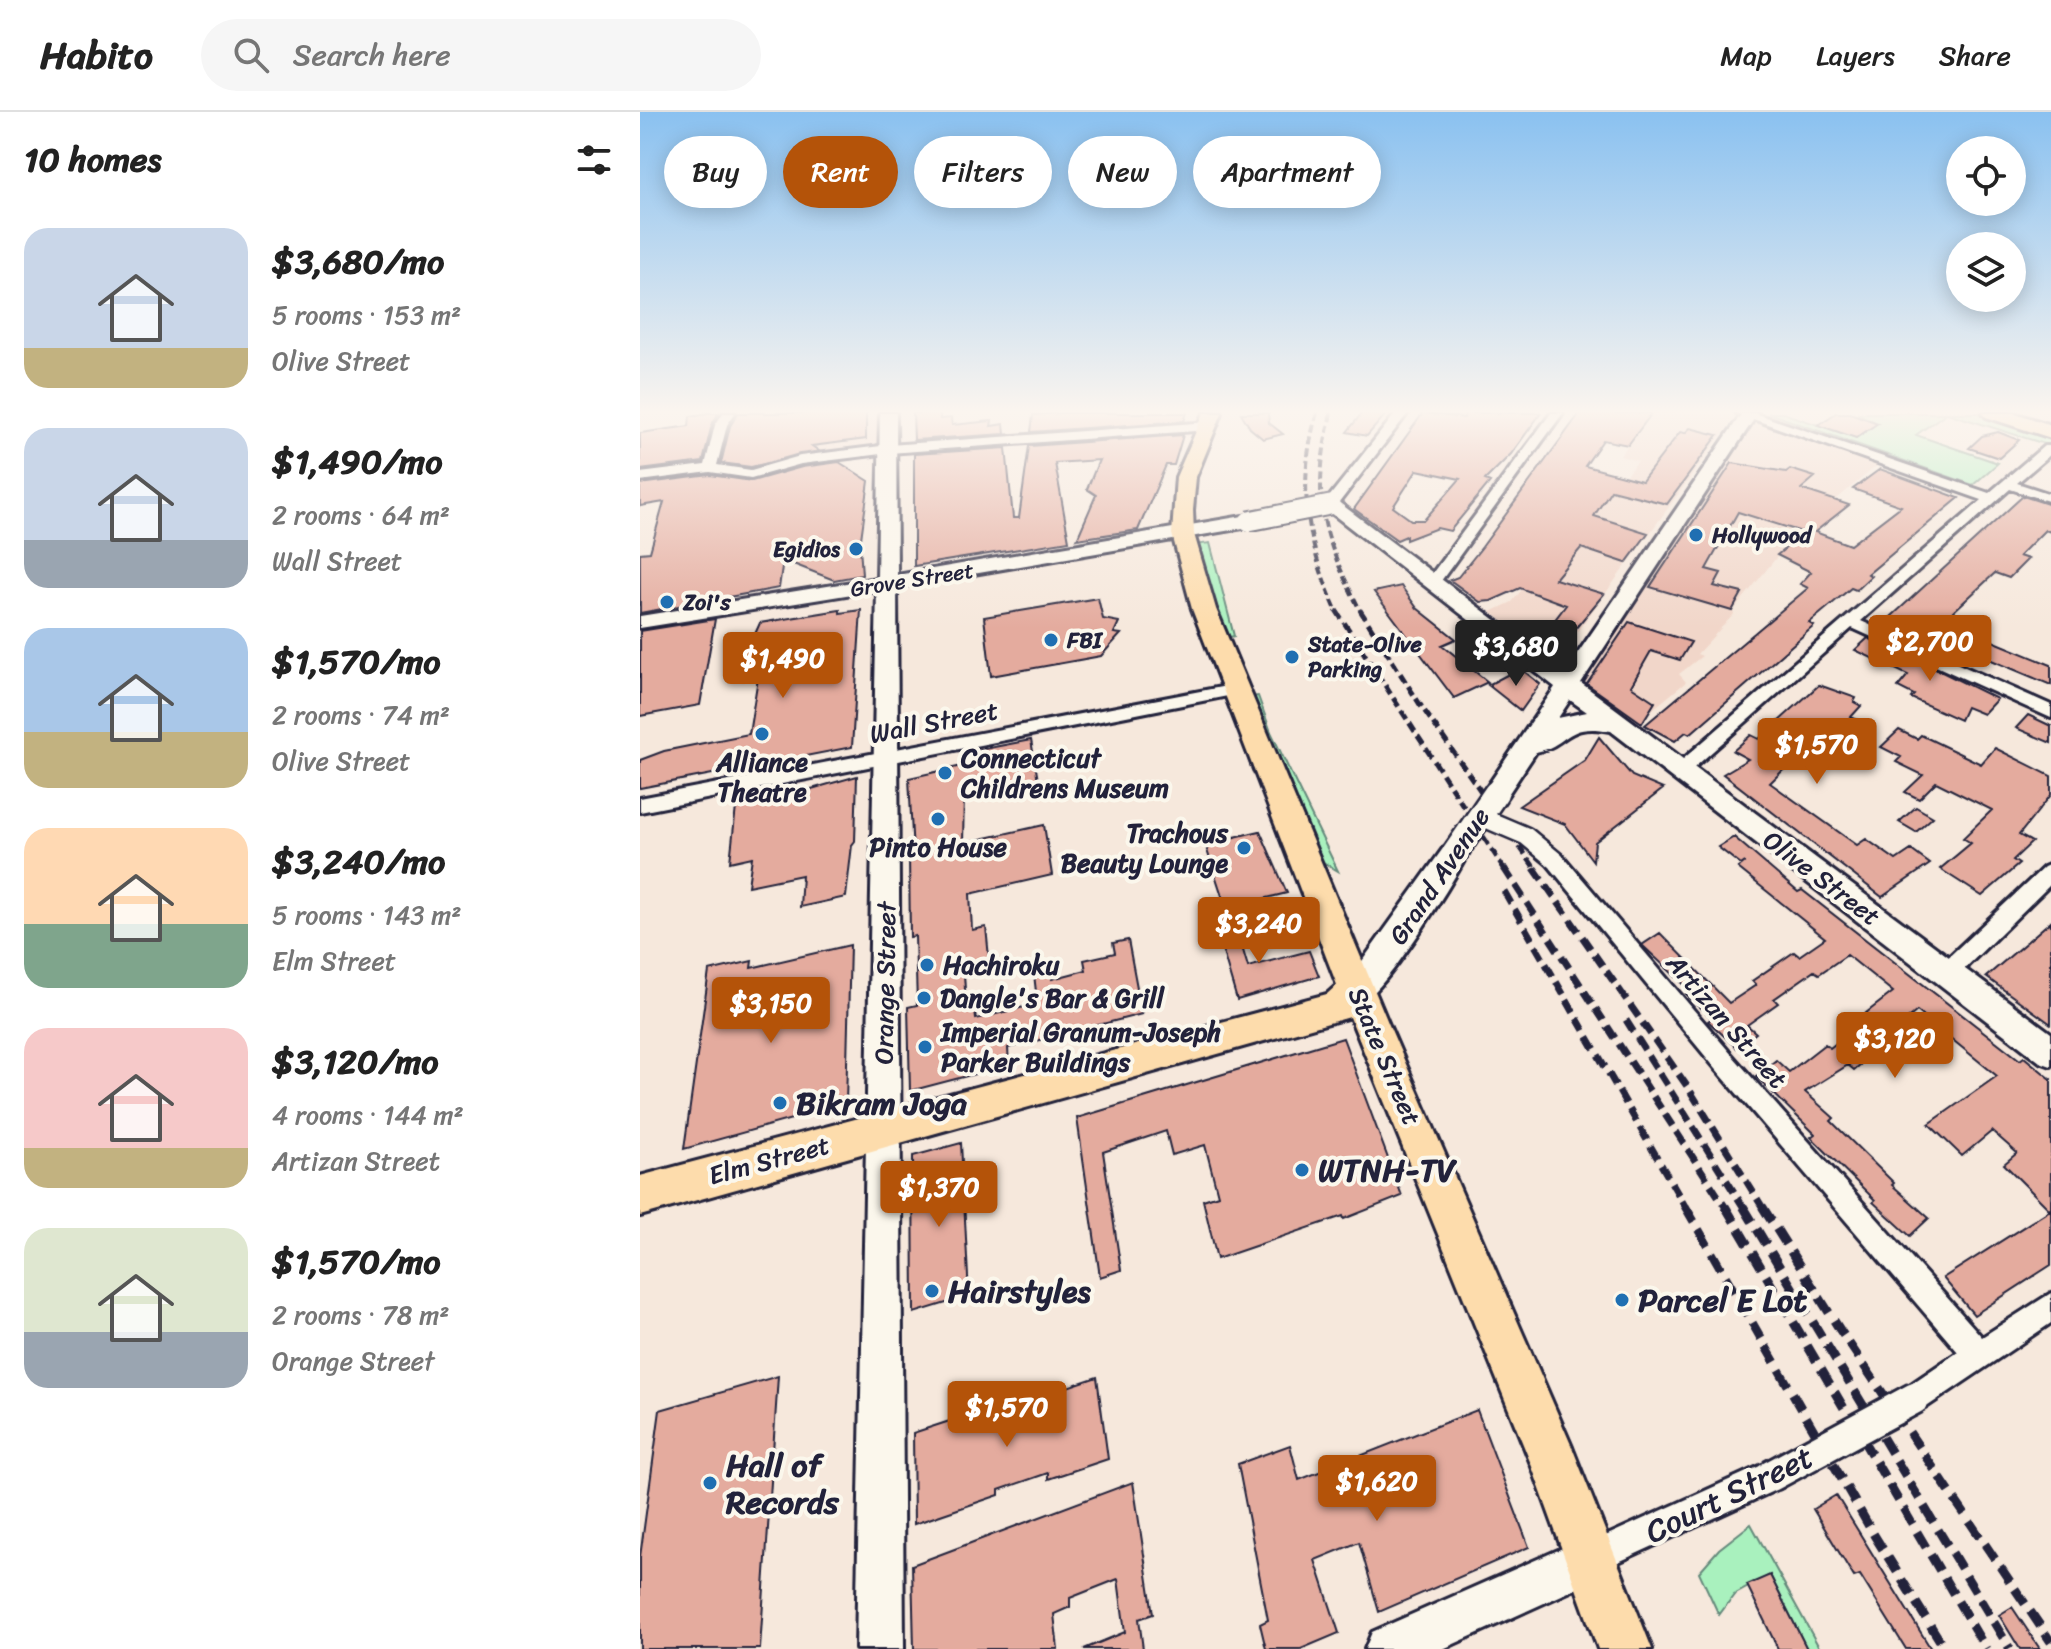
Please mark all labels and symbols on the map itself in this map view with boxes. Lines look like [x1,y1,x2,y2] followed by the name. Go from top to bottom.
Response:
[1711,516,1814,555] place label: Hollywood
[1687,526,1705,544] marker: Hollywood
[773,530,841,569] place label: Egidios
[847,540,865,558] marker: Egidios
[848,550,977,608] street label: Grove Street
[682,583,731,622] place label: Zoi's
[658,593,676,611] marker: Zoi's
[1865,615,1995,683] pin: $2,700
[1451,620,1581,688] pin: $3,680
[1066,621,1104,660] place label: FBI
[1307,625,1422,689] place label: State-Olive Parking
[1042,631,1060,649] marker: FBI
[718,632,848,700] pin: $1,490
[1283,648,1301,666] marker: State-Olive Parking
[866,687,1002,757] street label: Wall Street
[1752,718,1882,786] pin: $1,570
[753,725,771,743] marker: Alliance Theatre
[960,735,1169,811] place label: Connecticut Childrens Museum
[715,739,808,815] place label: Alliance Theatre
[936,764,954,782] marker: Connecticut Childrens Museum
[1376,798,1502,954] street label: Grand Avenue
[929,810,947,828] marker: Pinto House
[1061,810,1229,886] place label: Trachous Beauty Lounge
[1753,818,1891,938] street label: Olive Street
[869,824,1007,870] place label: Pinto House
[1235,839,1253,857] marker: Trachous Beauty Lounge
[1194,897,1324,965] pin: $3,240
[861,900,909,1065] street label: Orange Street
[943,942,1061,988] place label: Hachiroku
[1654,942,1799,1100] street label: Artizan Street
[918,956,936,974] marker: Hachiroku
[940,975,1166,1021] place label: Dangle's Bar & Grill
[706,977,836,1045] pin: $3,150
[1335,979,1435,1133] street label: State Street
[915,989,933,1007] marker: Dangle's Bar & Grill
[939,1009,1222,1085] place label: Imperial Granum-Joseph Parker Buildings
[1830,1012,1960,1080] pin: $3,120
[916,1038,934,1056] marker: Imperial Granum-Joseph Parker Buildings
[796,1075,967,1132] place label: Bikram Joga
[771,1094,789,1112] marker: Bikram Joga
[703,1122,835,1198] street label: Elm Street
[1318,1142,1458,1199] place label: WTNH-TV
[874,1161,1004,1229] pin: $1,370
[1293,1161,1311,1179] marker: WTNH-TV
[948,1263,1091,1320] place label: Hairstyles
[1638,1272,1807,1329] place label: Parcel E Lot
[923,1282,941,1300] marker: Hairstyles
[1613,1291,1631,1309] marker: Parcel E Lot
[942,1381,1072,1449] pin: $1,570
[1635,1429,1823,1560] street label: Court Street
[725,1437,840,1531] place label: Hall of Records
[1312,1455,1442,1523] pin: $1,620
[701,1474,719,1492] marker: Hall of Records

